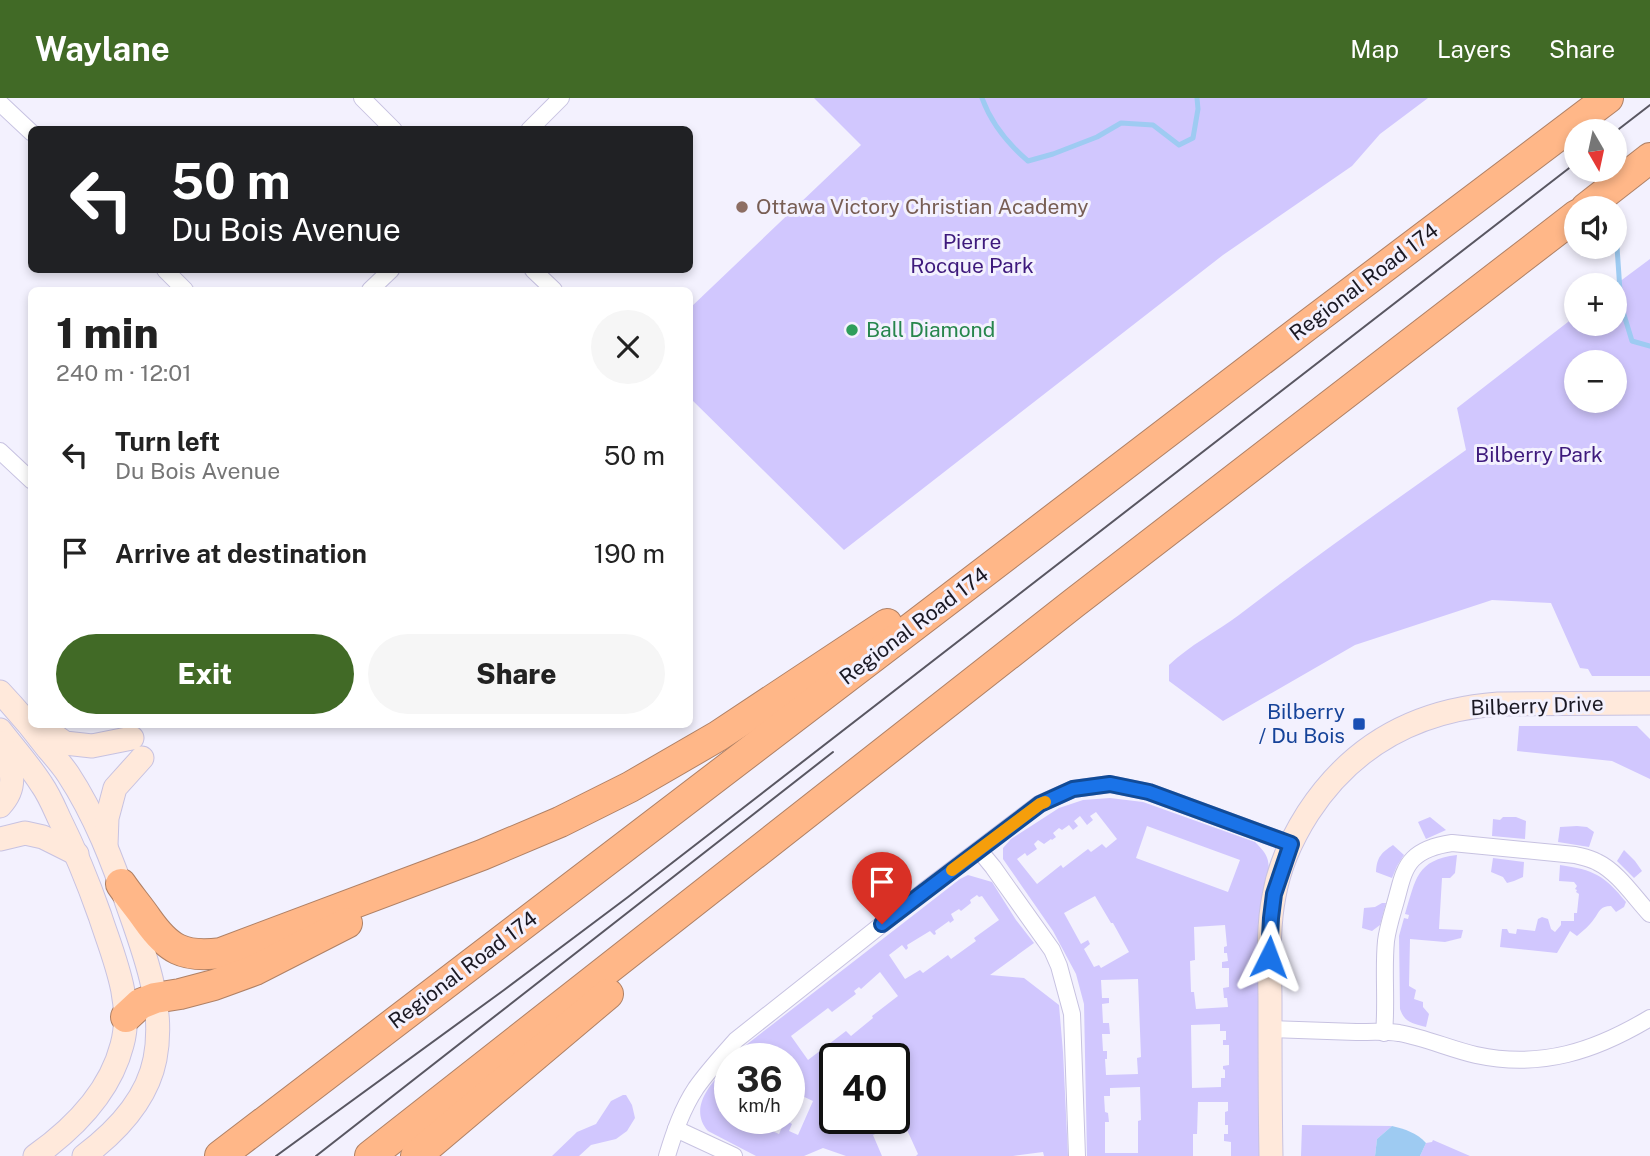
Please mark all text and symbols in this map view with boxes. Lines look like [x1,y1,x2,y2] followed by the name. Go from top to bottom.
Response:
[35,30,170,68] text: Waylane
[1350,35,1399,63] text: Map
[1437,35,1511,63] text: Layers
[1549,35,1615,63] text: Share
[1564,119,1628,182] north arrow
[1564,119,1627,413] map controls
[171,152,291,210] text: 50 m
[56,154,147,245] icon: left
[756,194,1088,219] place label: Ottawa Victory Christian Academy
[1564,196,1627,259] button: sound
[734,199,750,215] marker: Ottawa Victory Christian Academy
[171,211,401,248] text: Du Bois Avenue
[1284,218,1443,346] street label: Regional Road 174
[910,229,1034,278] park label: Pierre Rocque Park
[1564,273,1627,336] button: +
[56,308,159,357] text: 1 min
[591,310,665,384] button: close
[866,317,995,342] place label: Ball Diamond
[844,322,860,338] marker: Ball Diamond
[1564,350,1627,413] button: −
[56,359,192,386] text: 240 m · 12:01
[115,426,220,457] text: Turn left
[56,436,94,474] icon: left
[604,440,665,471] text: 50 m
[1475,442,1603,467] park label: Bilberry Park
[115,457,280,484] text: Du Bois Avenue
[56,534,94,572] icon: arrive
[115,538,367,569] text: Arrive at destination
[594,538,665,569] text: 190 m
[834,562,993,690] street label: Regional Road 174
[56,634,354,714] button: Exit
[368,634,665,714] button: Share
[1470,691,1604,720] street label: Bilberry Drive
[1259,699,1345,748] place label: Bilberry / Du Bois
[1351,716,1367,732] marker: Bilberry / Du Bois
[852,852,912,924] pin
[863,863,901,901] icon: arrive
[383,906,542,1034] street label: Regional Road 174
[1232,920,1306,994] position arrow
[819,1043,910,1134] speed limit sign: 40
[736,1059,783,1100] text: 36
[738,1095,781,1116] text: km/h

